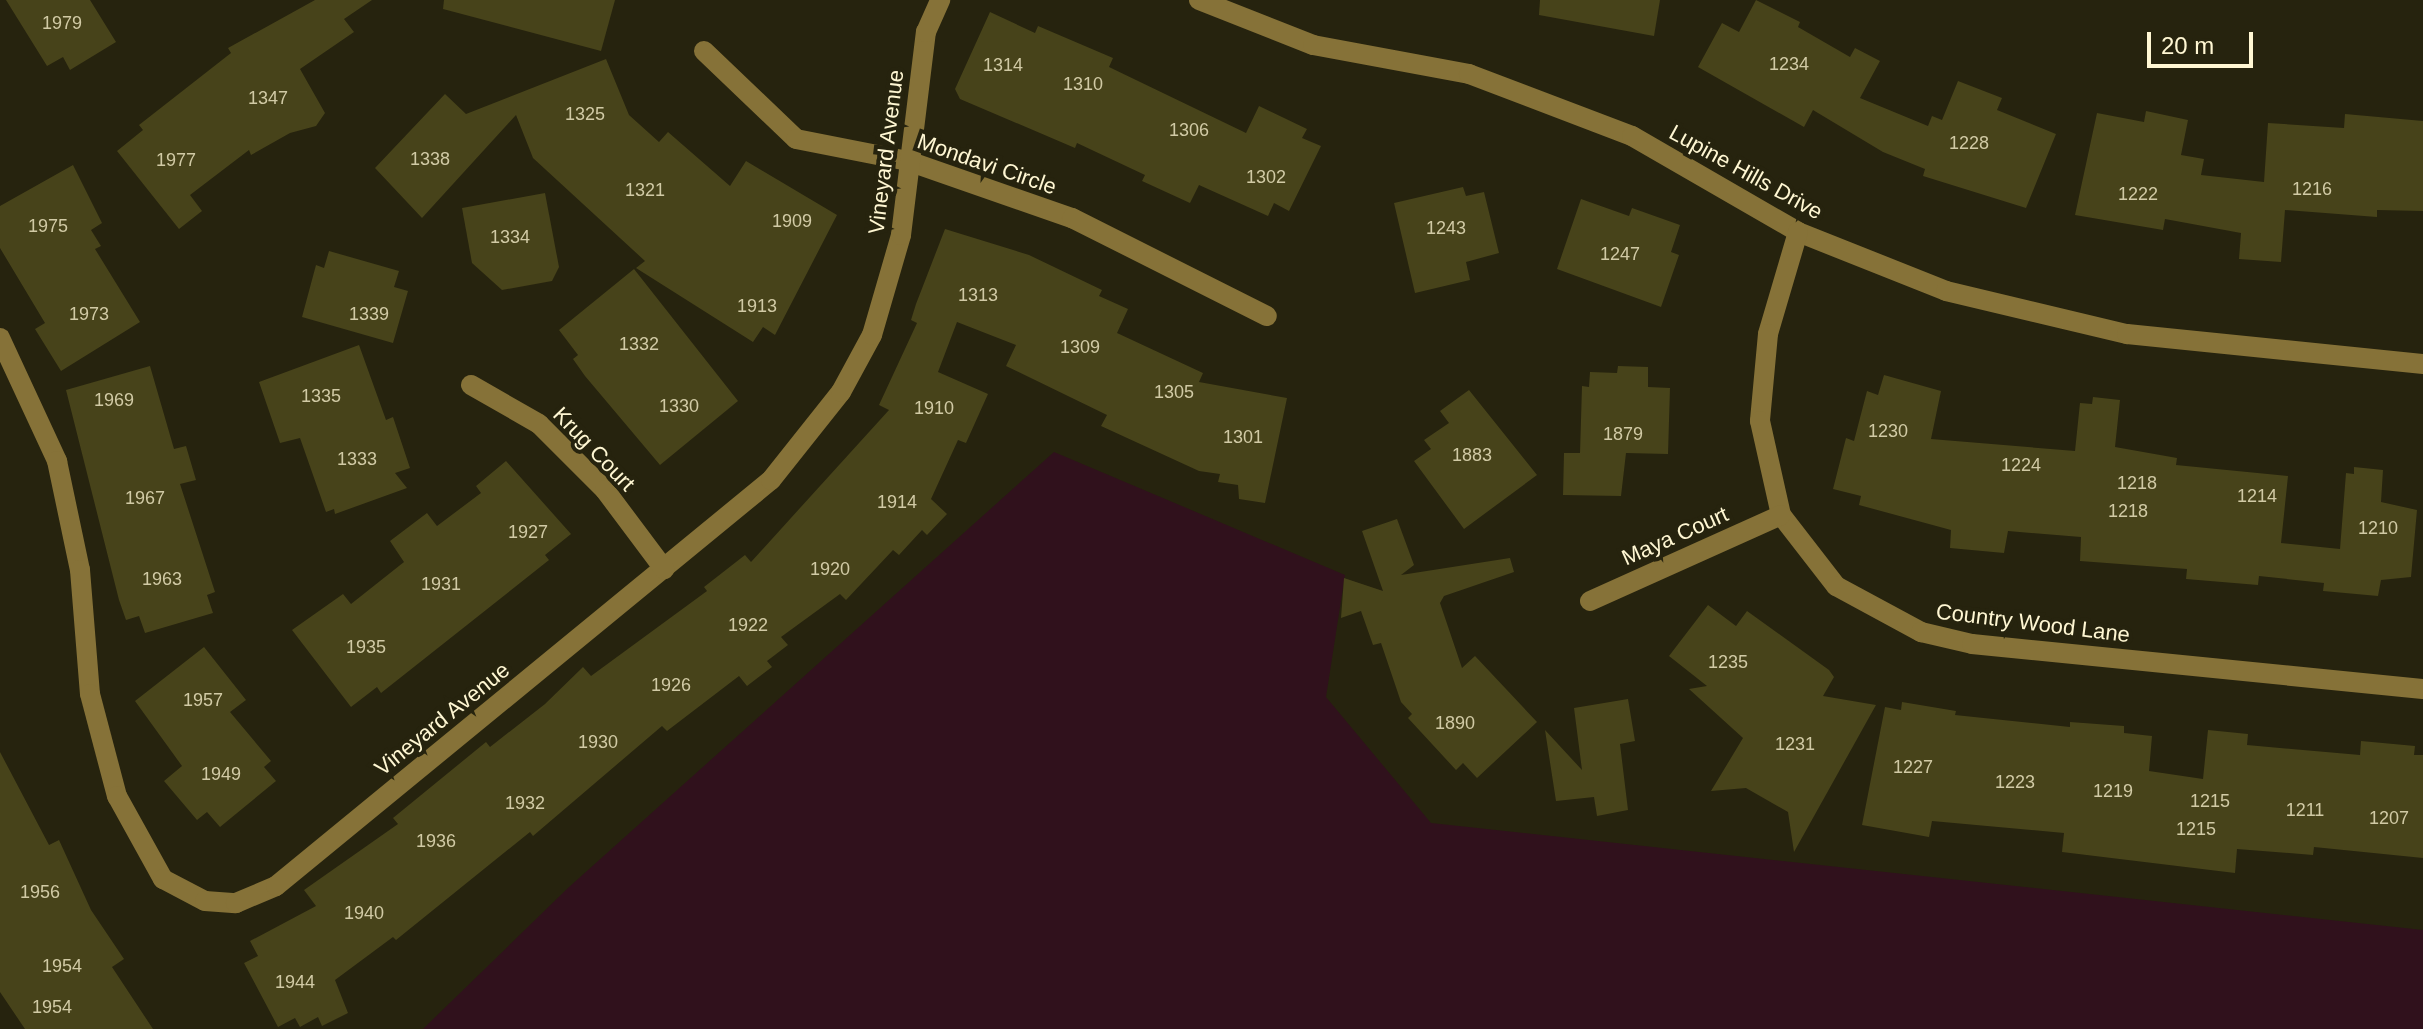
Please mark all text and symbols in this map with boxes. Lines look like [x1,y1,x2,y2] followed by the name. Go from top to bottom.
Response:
[42,12,82,34] house number: 1979
[2151,16,2257,66] scale bar
[2161,32,2214,59] text: 20 m
[1769,53,1809,75] house number: 1234
[983,54,1023,76] house number: 1314
[863,68,909,236] street label: Vineyard Avenue
[1063,73,1103,95] house number: 1310
[248,87,288,109] house number: 1347
[565,103,605,125] house number: 1325
[1169,119,1209,141] house number: 1306
[1665,119,1827,225] street label: Lupine Hills Drive
[914,128,1060,200] street label: Mondavi Circle
[1949,132,1989,154] house number: 1228
[410,148,450,170] house number: 1338
[156,149,196,171] house number: 1977
[1246,166,1286,188] house number: 1302
[2292,178,2332,200] house number: 1216
[625,179,665,201] house number: 1321
[2118,183,2158,205] house number: 1222
[772,210,812,232] house number: 1909
[28,215,68,237] house number: 1975
[1426,217,1466,239] house number: 1243
[490,226,530,248] house number: 1334
[1600,243,1640,265] house number: 1247
[958,284,998,306] house number: 1313
[737,295,777,317] house number: 1913
[69,303,109,325] house number: 1973
[349,303,389,325] house number: 1339
[619,333,659,355] house number: 1332
[1060,336,1100,358] house number: 1309
[1154,381,1194,403] house number: 1305
[301,385,341,407] house number: 1335
[94,389,134,411] house number: 1969
[659,395,699,417] house number: 1330
[914,397,954,419] house number: 1910
[548,402,640,496] street label: Krug Court
[1868,420,1908,442] house number: 1230
[1603,423,1643,445] house number: 1879
[1223,426,1263,448] house number: 1301
[1452,444,1492,466] house number: 1883
[337,448,377,470] house number: 1333
[2001,454,2041,476] house number: 1224
[2117,472,2157,494] house number: 1218
[2237,485,2277,507] house number: 1214
[125,487,165,509] house number: 1967
[877,491,917,513] house number: 1914
[2108,500,2148,522] house number: 1218
[1618,501,1732,571] street label: Maya Court
[2358,517,2398,539] house number: 1210
[508,521,548,543] house number: 1927
[810,558,850,580] house number: 1920
[142,568,182,590] house number: 1963
[421,573,461,595] house number: 1931
[1934,598,2132,648] street label: Country Wood Lane
[728,614,768,636] house number: 1922
[346,636,386,658] house number: 1935
[1708,651,1748,673] house number: 1235
[369,656,515,782] street label: Vineyard Avenue
[651,674,691,696] house number: 1926
[183,689,223,711] house number: 1957
[1435,712,1475,734] house number: 1890
[578,731,618,753] house number: 1930
[1775,733,1815,755] house number: 1231
[1893,756,1933,778] house number: 1227
[201,763,241,785] house number: 1949
[1995,771,2035,793] house number: 1223
[2093,780,2133,802] house number: 1219
[2190,790,2230,812] house number: 1215
[505,792,545,814] house number: 1932
[2286,799,2324,821] house number: 1211
[2369,807,2409,829] house number: 1207
[2176,818,2216,840] house number: 1215
[416,830,456,852] house number: 1936
[20,881,60,903] house number: 1956
[344,902,384,924] house number: 1940
[42,955,82,977] house number: 1954
[275,971,315,993] house number: 1944
[32,996,72,1018] house number: 1954

